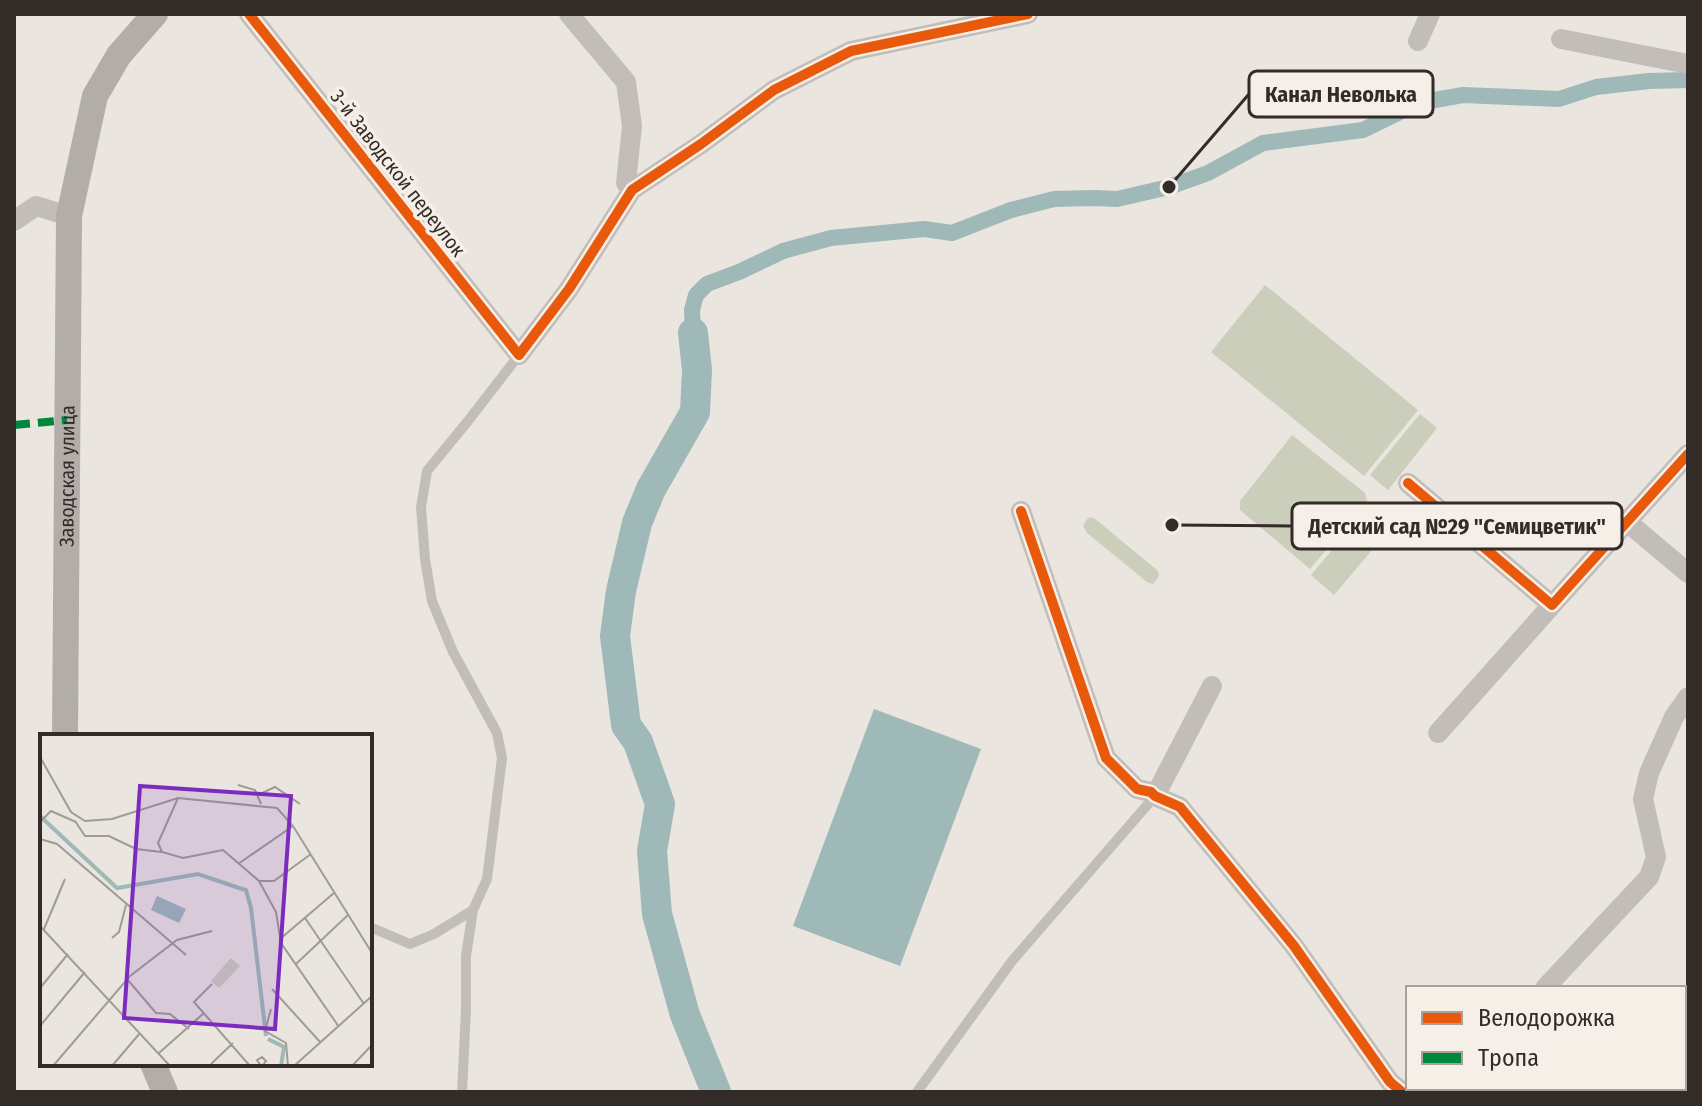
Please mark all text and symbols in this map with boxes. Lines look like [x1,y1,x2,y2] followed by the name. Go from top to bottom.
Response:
[1249,71,1433,117] callout: Канал Неволька
[1265,81,1417,108] text: Канал Неволька
[325,85,471,262] street label: 3-й Заводской переулок
[54,405,80,547] street label: Заводская улица
[1292,503,1622,549] callout: Детский сад №29 "Семицветик"
[1307,513,1606,540] text: Детский сад №29 "Семицветик"
[40,734,372,1066] inset map
[1406,986,1686,1090] legend
[1478,1004,1615,1032] text: Велодорожка
[1478,1044,1539,1072] text: Тропа

